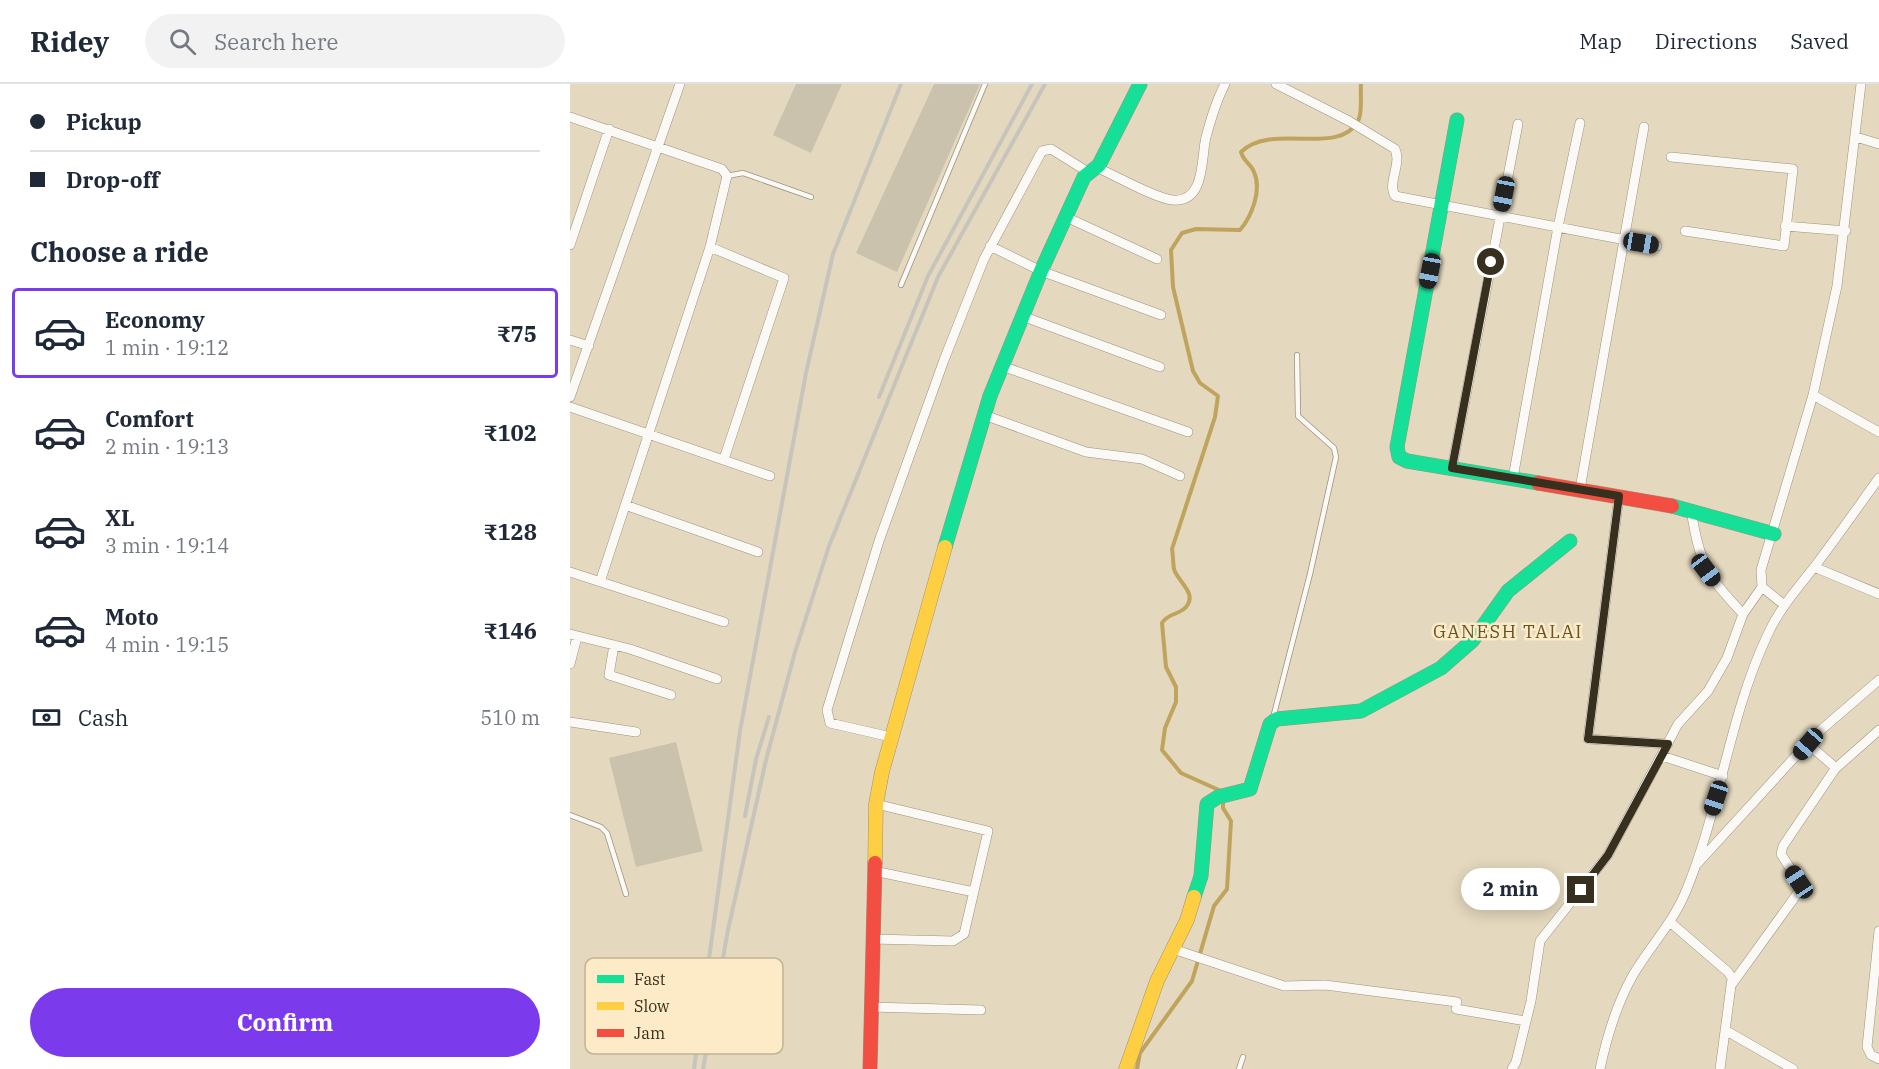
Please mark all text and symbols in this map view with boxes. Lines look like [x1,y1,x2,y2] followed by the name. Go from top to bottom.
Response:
[145,14,565,68] search box
[30,23,109,60] text: Ridey
[166,25,199,58] icon: search
[214,27,338,56] text: Search here
[1579,27,1622,55] text: Map
[1655,27,1757,55] text: Directions
[1790,27,1849,55] text: Saved
[66,107,142,136] text: Pickup
[66,165,160,194] text: Drop-off
[1492,175,1516,213] car
[1622,231,1660,255] car
[30,234,209,269] text: Choose a ride
[1477,248,1504,275] route start
[1418,252,1442,290] car
[105,305,205,334] text: Economy
[33,306,87,360] icon: car
[496,319,537,348] text: ₹75
[105,334,229,361] text: 1 min · 19:12
[105,404,194,433] text: Comfort
[33,405,87,459] icon: car
[483,418,537,447] text: ₹102
[105,433,229,460] text: 2 min · 19:13
[105,503,135,532] text: XL
[33,504,87,558] icon: car
[483,517,537,546] text: ₹128
[105,532,229,559] text: 3 min · 19:14
[1688,550,1724,590] car
[105,602,159,631] text: Moto
[33,603,87,657] icon: car
[483,616,537,645] text: ₹146
[1433,620,1583,643] district label: GANESH TALAI
[105,631,229,658] text: 4 min · 19:15
[30,701,63,734] icon: cash
[78,703,129,732] text: Cash
[480,704,540,731] text: 510 m
[1789,725,1827,763] car
[1702,778,1730,818] car
[1781,862,1817,902] car
[1461,869,1560,911] callout: 2 min
[1483,875,1539,902] text: 2 min
[1567,876,1594,903] route end
[585,958,783,1054] legend
[634,969,666,989] text: Fast
[30,988,540,1057] button: Confirm
[634,996,670,1016] text: Slow
[634,1023,665,1043] text: Jam

